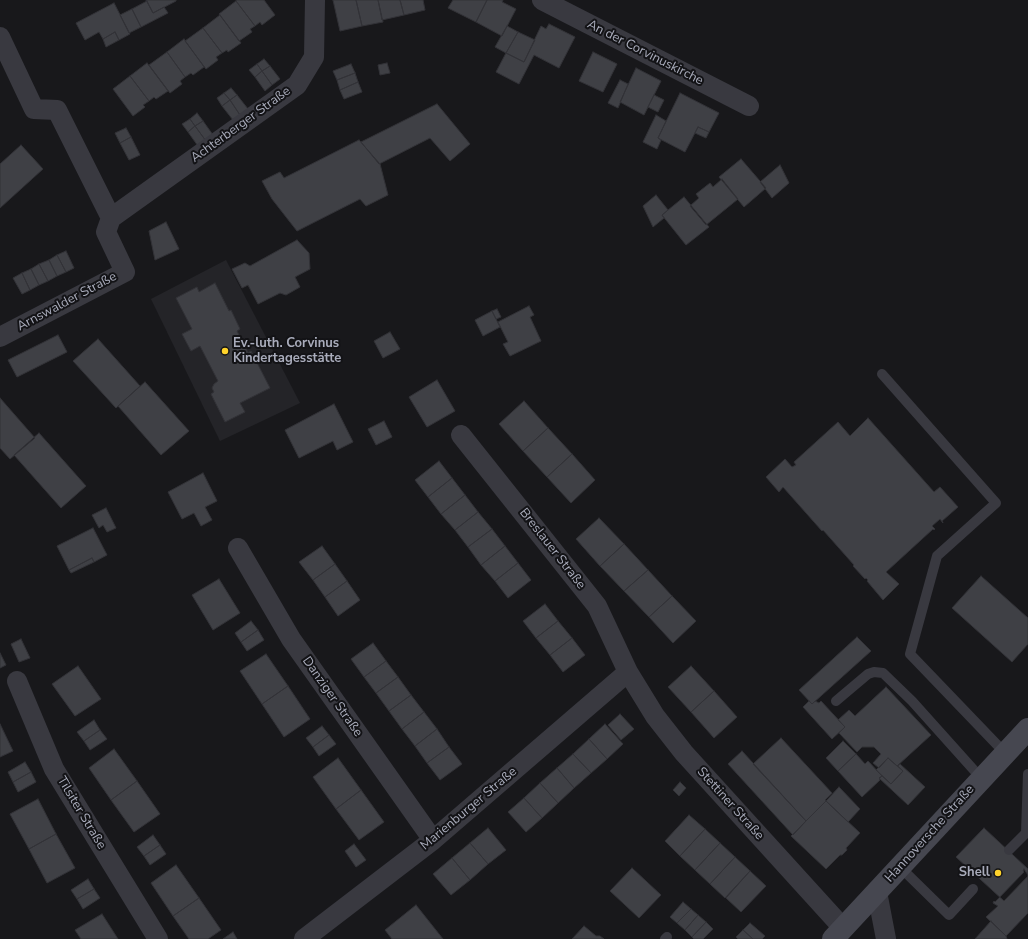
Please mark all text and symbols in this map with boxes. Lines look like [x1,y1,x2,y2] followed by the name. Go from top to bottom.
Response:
[584,17,706,89] street label: An der Corvinuskirche
[188,84,294,166] street label: Achterberger Straße
[15,269,119,335] street label: Arnswalder Straße
[233,336,341,367] place label: Ev.-luth. Corvinus Kindertagesstätte
[220,346,230,356] marker: Ev.-luth. Corvinus Kindertagesstätte
[516,505,588,593] street label: Breslauer Straße
[299,654,365,740] street label: Danziger Straße
[418,764,520,854] street label: Marienburger Straße
[693,764,767,844] street label: Stettiner Straße
[53,774,109,852] street label: Tilsiter Straße
[882,782,978,886] street label: Hannoversche Straße
[959,865,990,881] place label: Shell
[993,868,1003,878] marker: Shell

